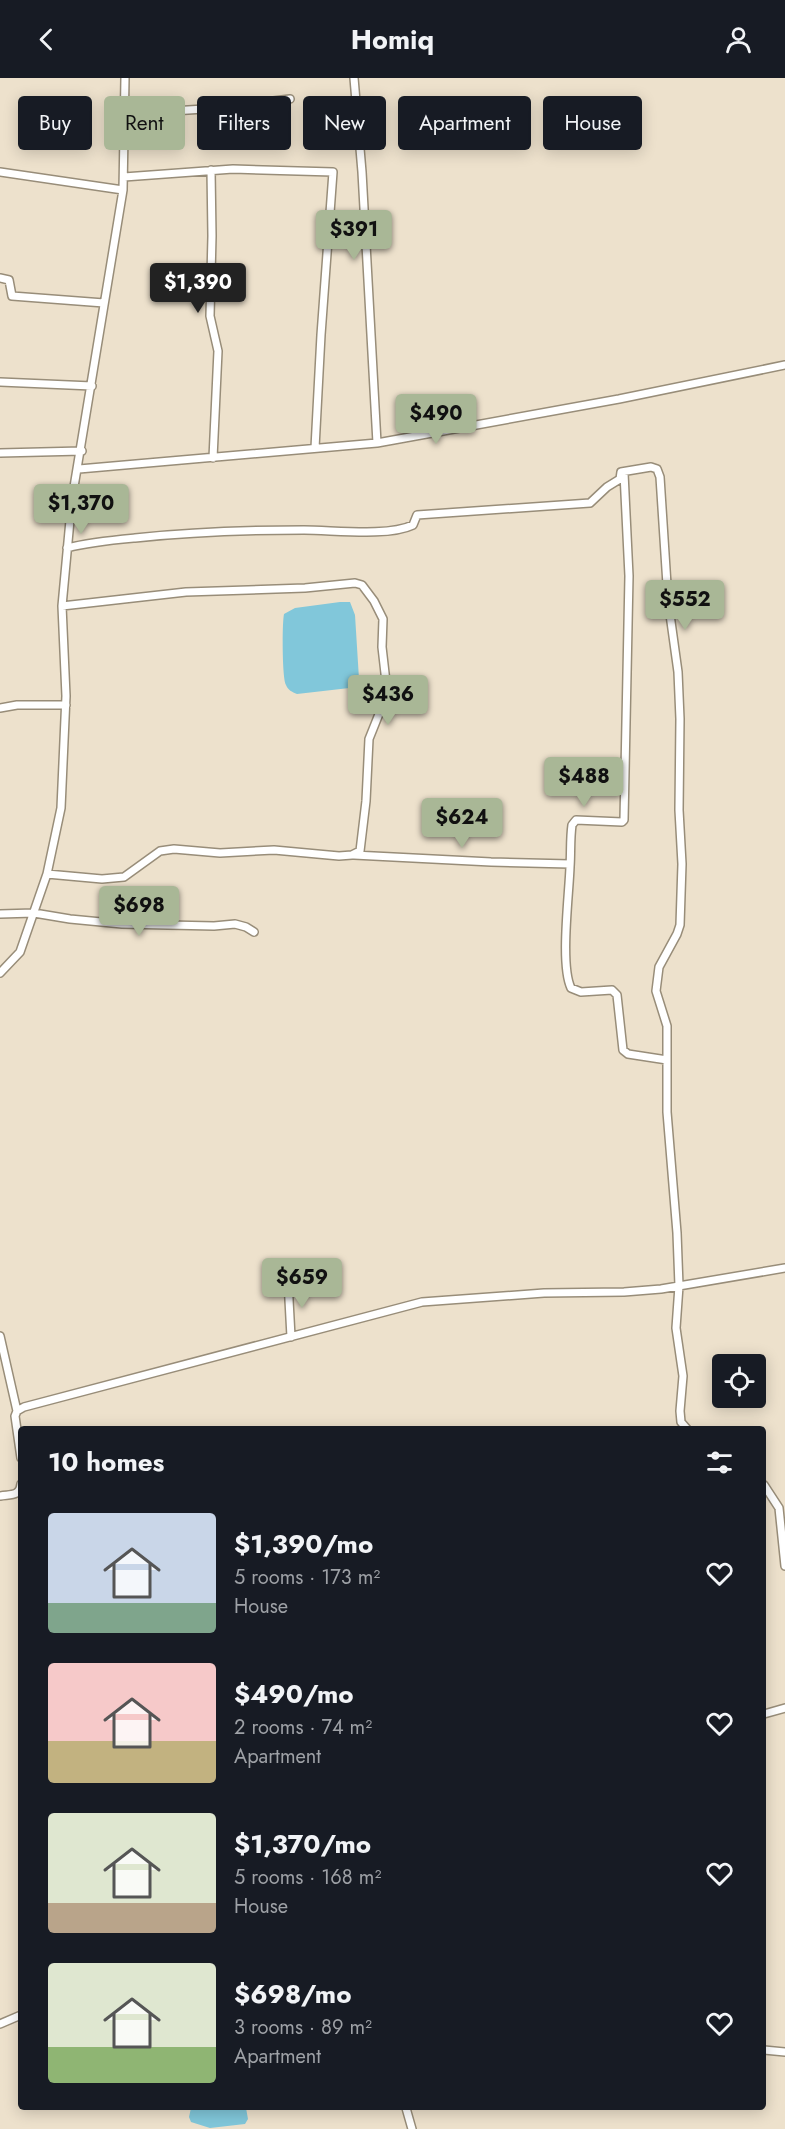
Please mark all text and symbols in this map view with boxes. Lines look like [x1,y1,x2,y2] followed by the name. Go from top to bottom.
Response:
[351,20,434,59] text: Homiq
[30,23,63,56] icon: back
[722,23,755,56] icon: person
[18,96,92,150] chip: Buy
[104,96,185,150] chip: Rent
[197,96,291,150] chip: Filters
[303,96,386,150] chip: New
[398,96,531,150] chip: Apartment
[543,96,642,150] chip: House
[318,210,390,261] pin: $391
[330,215,378,244] text: $391
[149,263,247,314] pin: $1,390
[164,268,232,297] text: $1,390
[400,394,472,445] pin: $490
[409,399,463,428] text: $490
[32,484,130,535] pin: $1,370
[48,489,114,518] text: $1,370
[649,580,721,631] pin: $552
[659,585,711,614] text: $552
[352,675,424,726] pin: $436
[362,680,414,709] text: $436
[548,757,620,808] pin: $488
[558,762,610,791] text: $488
[426,798,498,849] pin: $624
[436,803,488,832] text: $624
[103,886,175,937] pin: $698
[113,891,165,920] text: $698
[266,1258,338,1309] pin: $659
[276,1263,328,1292] text: $659
[712,1354,766,1408] map controls
[712,1354,766,1408] button: locate
[48,1443,164,1481] text: 10 homes
[703,1446,736,1479] icon: filters
[234,1525,373,1563] text: $1,390/mo
[96,1537,168,1609] icon: home
[703,1557,736,1590] icon: heart
[234,1563,380,1592] text: 5 rooms · 173 m²
[234,1592,288,1621] text: House
[234,1675,354,1713] text: $490/mo
[96,1687,168,1759] icon: home
[703,1707,736,1740] icon: heart
[234,1713,372,1742] text: 2 rooms · 74 m²
[234,1742,321,1771] text: Apartment
[234,1825,371,1863] text: $1,370/mo
[96,1837,168,1909] icon: home
[703,1857,736,1890] icon: heart
[234,1863,381,1892] text: 5 rooms · 168 m²
[234,1892,288,1921] text: House
[234,1975,352,2013] text: $698/mo
[96,1987,168,2059] icon: home
[703,2007,736,2040] icon: heart
[234,2013,372,2042] text: 3 rooms · 89 m²
[234,2042,321,2071] text: Apartment

